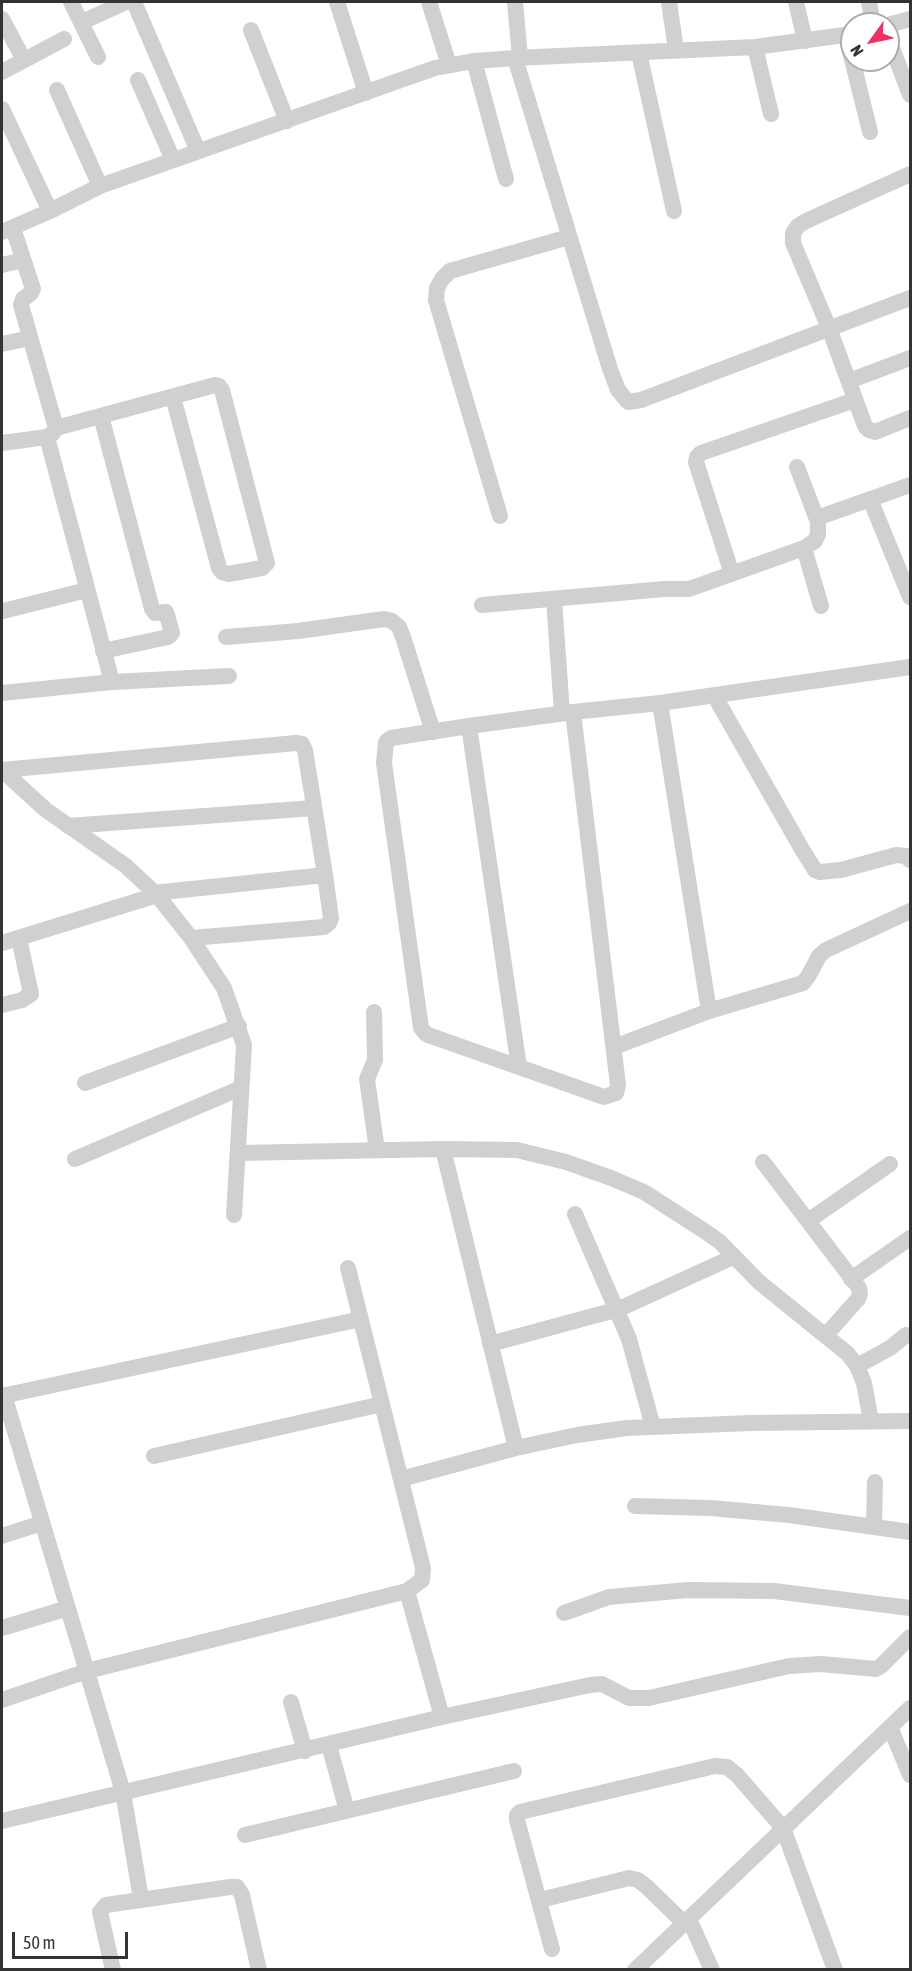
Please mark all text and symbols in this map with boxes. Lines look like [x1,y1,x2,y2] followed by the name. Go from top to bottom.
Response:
[840,12,900,72] north arrow
[846,42,867,60] text: N
[15,1920,130,1958] scale bar
[23,1932,55,1953] text: 50 m

